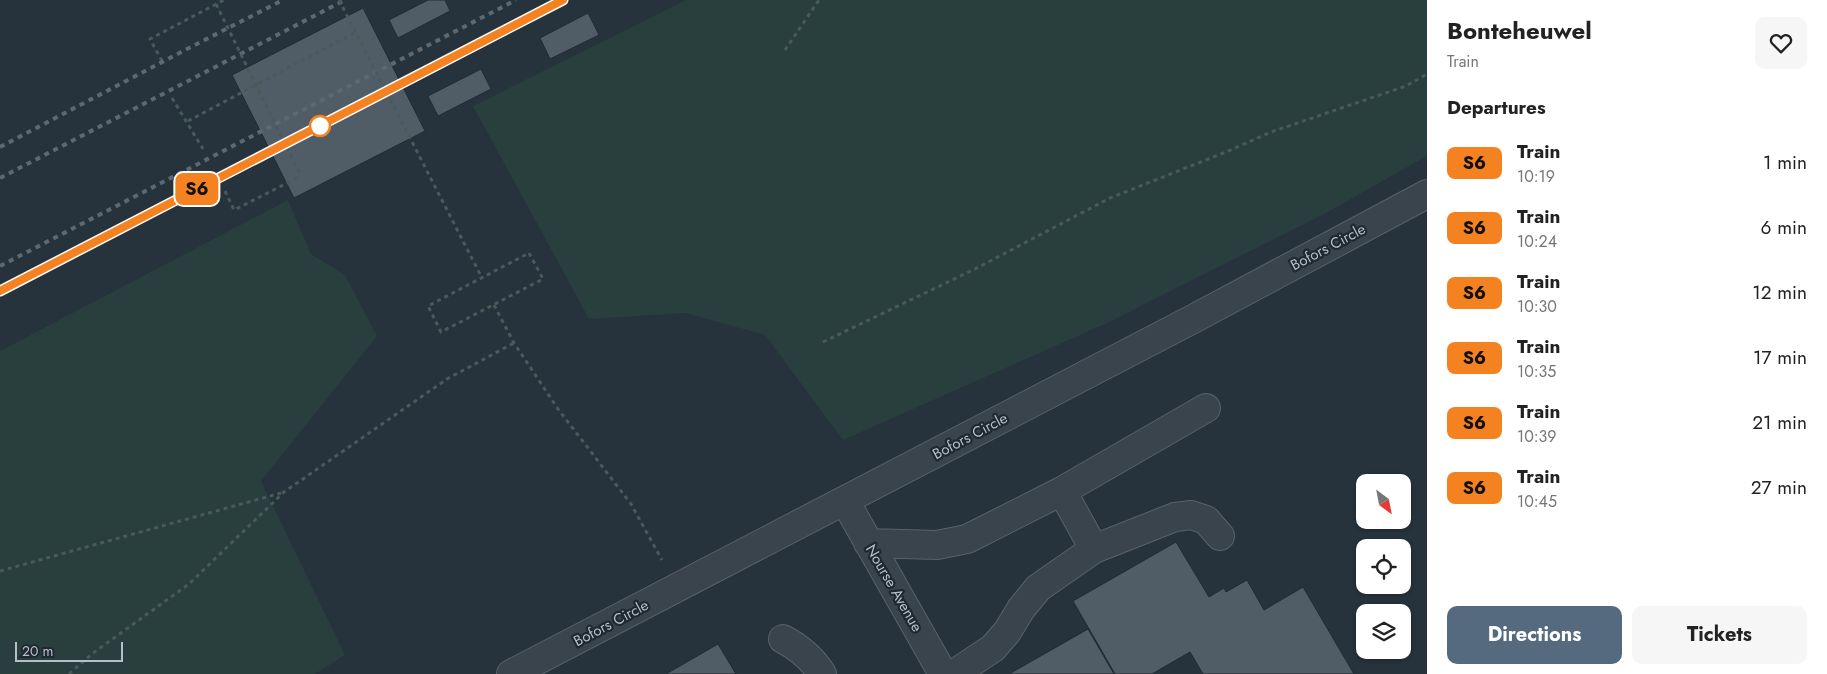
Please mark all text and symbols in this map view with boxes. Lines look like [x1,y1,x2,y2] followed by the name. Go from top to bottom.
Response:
[1447,13,1592,48] text: Bonteheuwel
[1755,17,1807,69] button: heart
[1447,50,1479,73] text: Train
[1447,94,1546,121] text: Departures
[309,115,331,137] unlabelled marker
[1517,138,1560,165] text: Train
[1763,149,1807,176] text: 1 min
[1463,150,1486,176] text: S6
[1517,165,1555,188] text: 10:19
[174,173,220,205] line badge: S6
[185,176,209,202] text: S6
[1517,203,1560,230] text: Train
[1761,214,1807,241] text: 6 min
[1463,215,1486,241] text: S6
[1287,218,1370,276] street label: Bofors Circle
[1517,230,1557,253] text: 10:24
[1517,268,1560,295] text: Train
[1752,279,1807,306] text: 12 min
[1463,280,1486,306] text: S6
[1517,295,1557,318] text: 10:30
[1517,333,1560,360] text: Train
[1753,344,1807,371] text: 17 min
[1463,345,1486,371] text: S6
[1517,360,1556,383] text: 10:35
[1517,398,1560,425] text: Train
[929,407,1012,465] street label: Bofors Circle
[1752,409,1807,436] text: 21 min
[1463,410,1486,436] text: S6
[1517,425,1557,448] text: 10:39
[1517,463,1560,490] text: Train
[1356,474,1411,529] north arrow
[1356,474,1411,659] map controls
[1751,474,1807,501] text: 27 min
[1463,475,1486,501] text: S6
[1517,490,1557,513] text: 10:45
[1356,539,1411,594] button: locate
[860,540,928,636] street label: Nourse Avenue
[570,594,653,652] street label: Bofors Circle
[1356,604,1411,659] button: layers
[1447,606,1622,664] button: Directions
[1632,606,1807,664] button: Tickets
[15,639,122,662] scale bar
[22,641,54,661] text: 20 m

